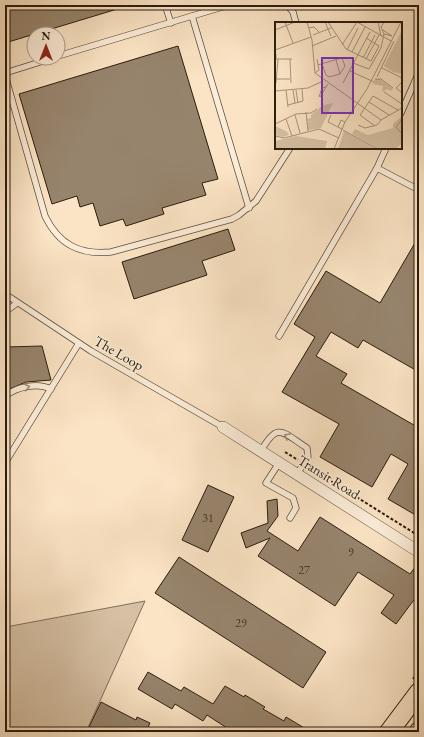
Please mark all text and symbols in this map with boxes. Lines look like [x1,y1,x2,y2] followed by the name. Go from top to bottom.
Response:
[275,22,402,149] inset map
[26,26,66,66] north arrow
[42,29,51,43] text: N
[91,332,147,374] street label: The Loop
[24,384,31,392] one-way arrow
[284,433,291,441] one-way arrow
[295,451,364,504] street label: Transit Road
[202,510,214,526] house number: 31
[348,544,354,560] house number: 9
[298,562,310,578] house number: 27
[235,615,247,631] house number: 29

